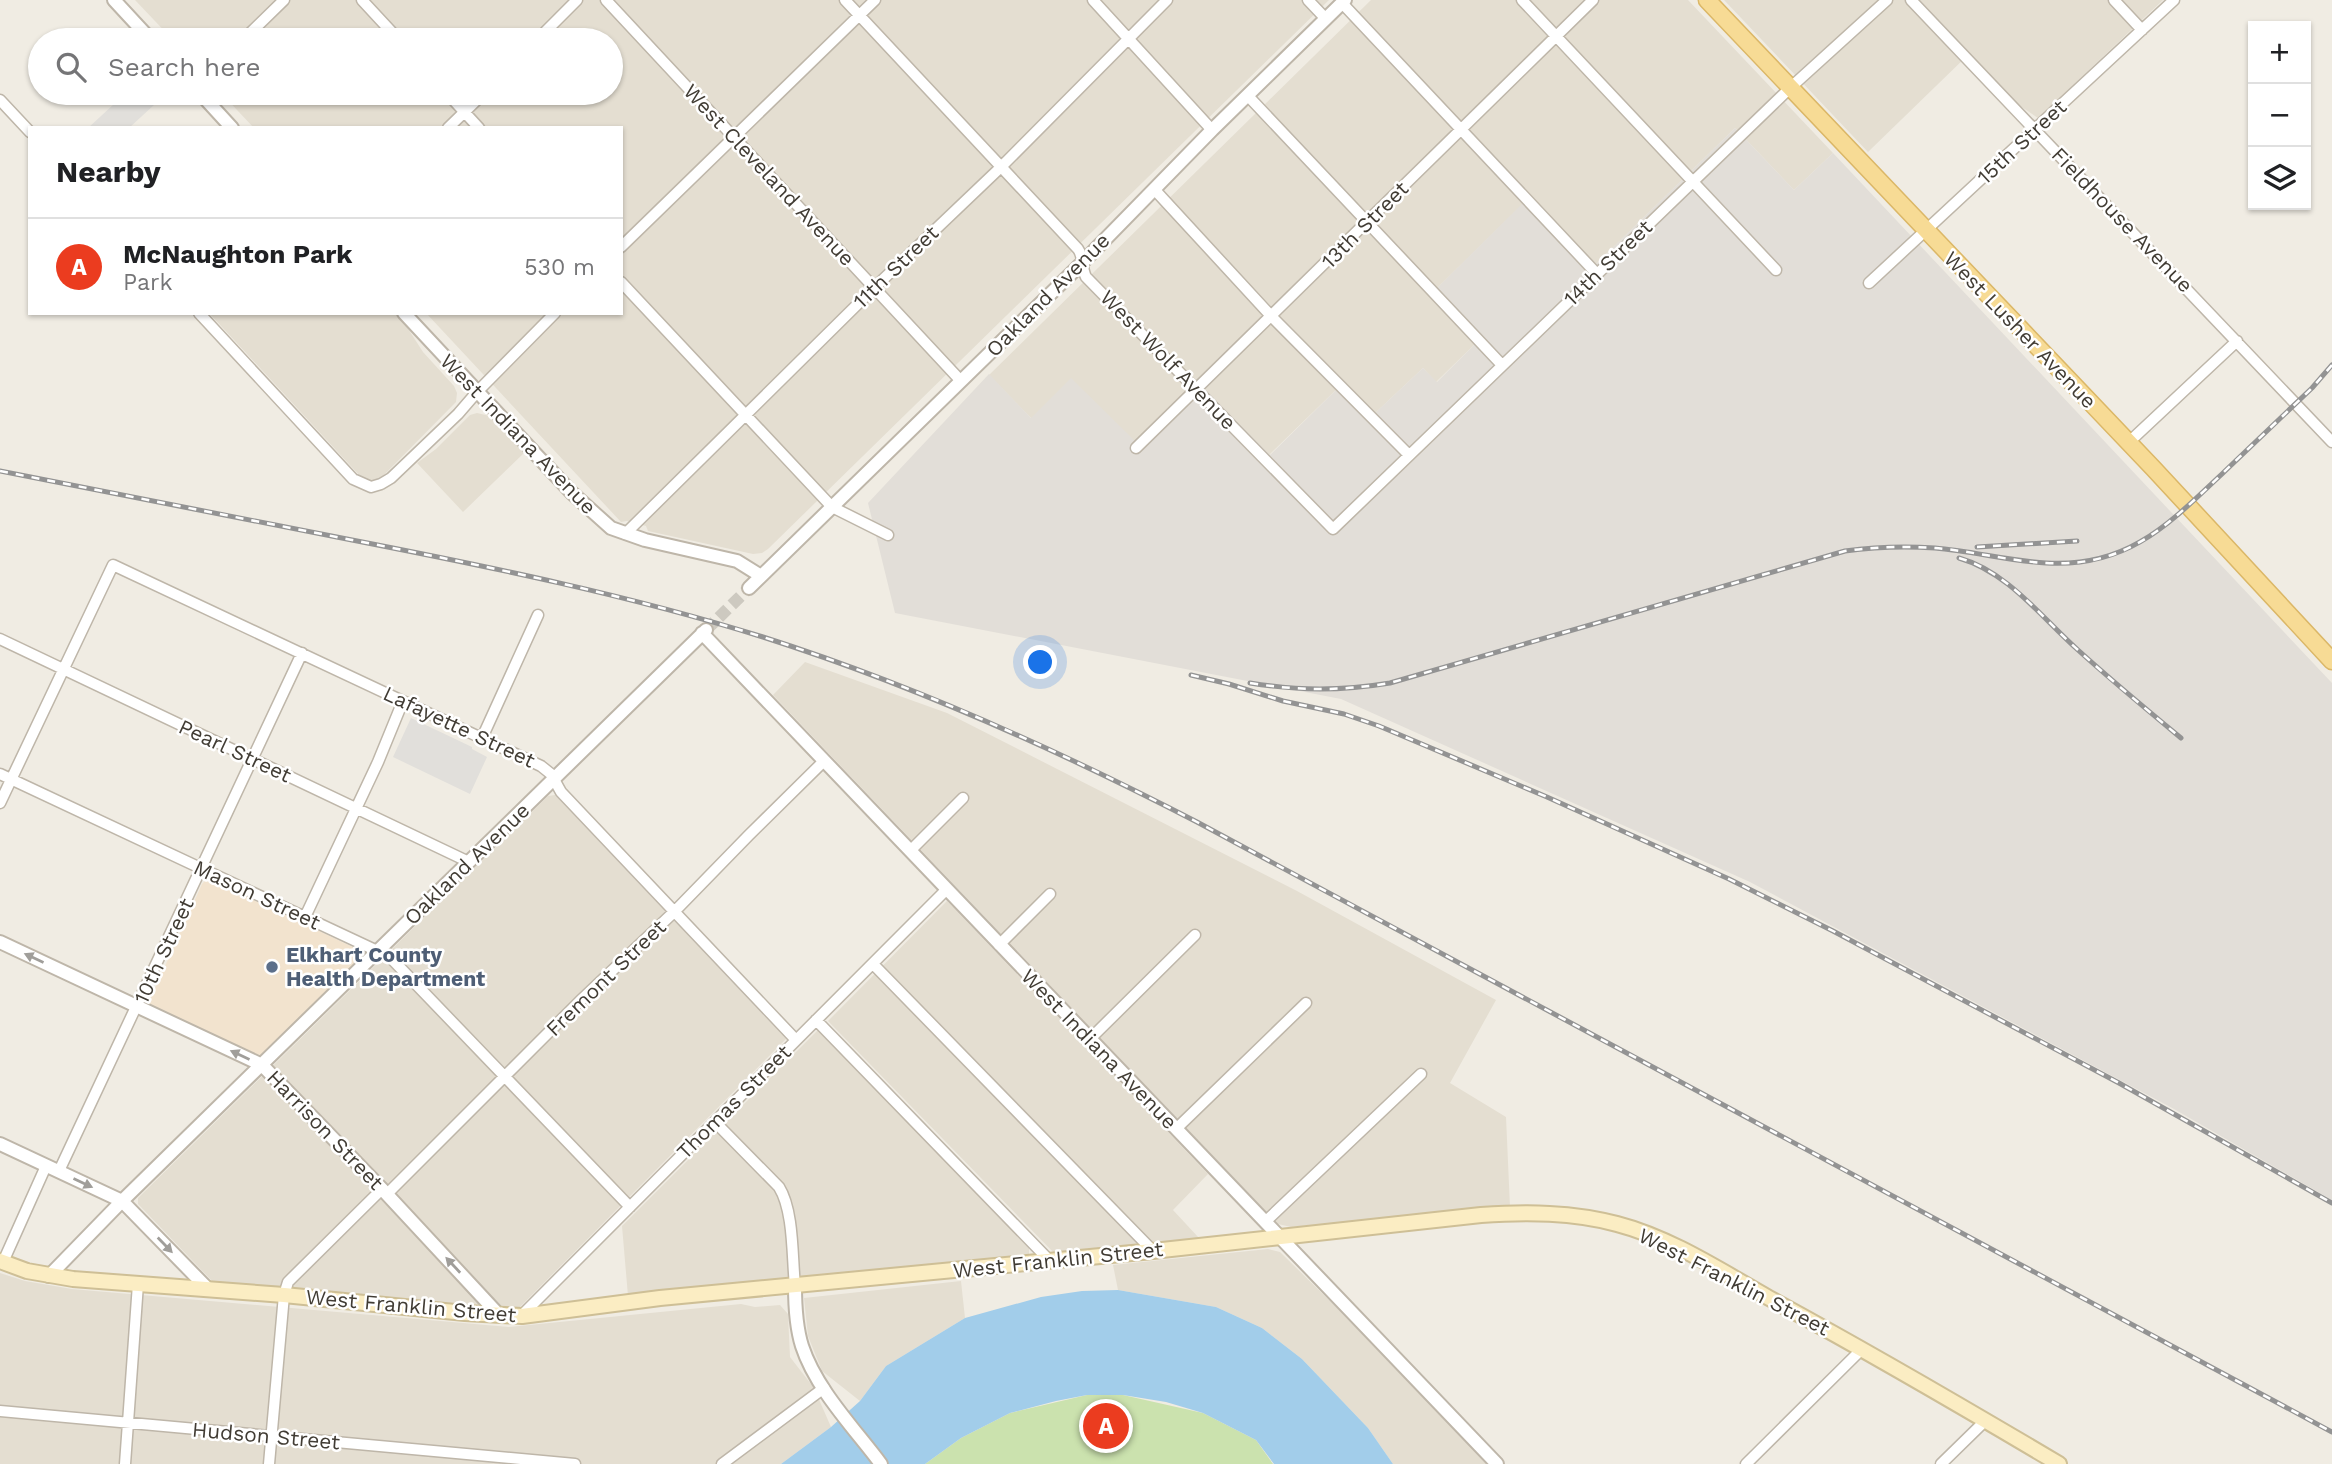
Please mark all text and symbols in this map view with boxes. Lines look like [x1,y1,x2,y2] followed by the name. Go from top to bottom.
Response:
[2248,21,2311,210] map controls
[2248,21,2311,84] button: +
[28,28,623,105] search box
[52,48,90,86] icon: search
[108,52,260,82] text: Search here
[679,79,860,271] street label: West Cleveland Avenue
[2248,84,2311,147] button: −
[1972,94,2071,189] street label: 15th Street
[2047,142,2198,298] street label: Fieldhouse Avenue
[2248,147,2311,210] button: layers
[56,154,161,189] text: Nearby
[1316,176,1413,273] street label: 13th Street
[1558,214,1657,311] street label: 14th Street
[848,220,944,313] street label: 11th Street
[981,228,1115,362] street label: Oakland Avenue
[123,239,353,269] text: McNaughton Park
[1939,246,2102,413] street label: West Lusher Avenue
[71,254,87,281] text: A
[524,254,595,281] text: 530 m
[123,269,172,296] text: Park
[1095,285,1241,435] street label: West Wolf Avenue
[435,348,601,519] street label: West Indiana Avenue
[1023,645,1057,679] your location
[379,680,539,773] street label: Lafayette Street
[175,714,296,788] street label: Pearl Street
[399,797,535,930] street label: Oakland Avenue
[190,854,325,935] street label: Mason Street
[128,894,199,1007] street label: 10th Street
[541,914,671,1041] street label: Fremont Street
[286,942,485,991] place label: Elkhart County Health Department
[24,952,44,963] one-way arrow
[264,959,280,975] marker: Elkhart County Health Department
[1016,963,1182,1134] street label: West Indiana Avenue
[671,1039,796,1164] street label: Thomas Street
[230,1049,250,1061] one-way arrow
[262,1065,389,1195] street label: Harrison Street
[73,1177,93,1189] one-way arrow
[1635,1223,1834,1341] street label: West Franklin Street
[157,1236,173,1253] one-way arrow
[952,1236,1164,1283] street label: West Franklin Street
[445,1257,461,1274] one-way arrow
[305,1284,517,1327] street label: West Franklin Street
[1083,1400,1129,1452] pin: A
[191,1417,341,1454] street label: Hudson Street

